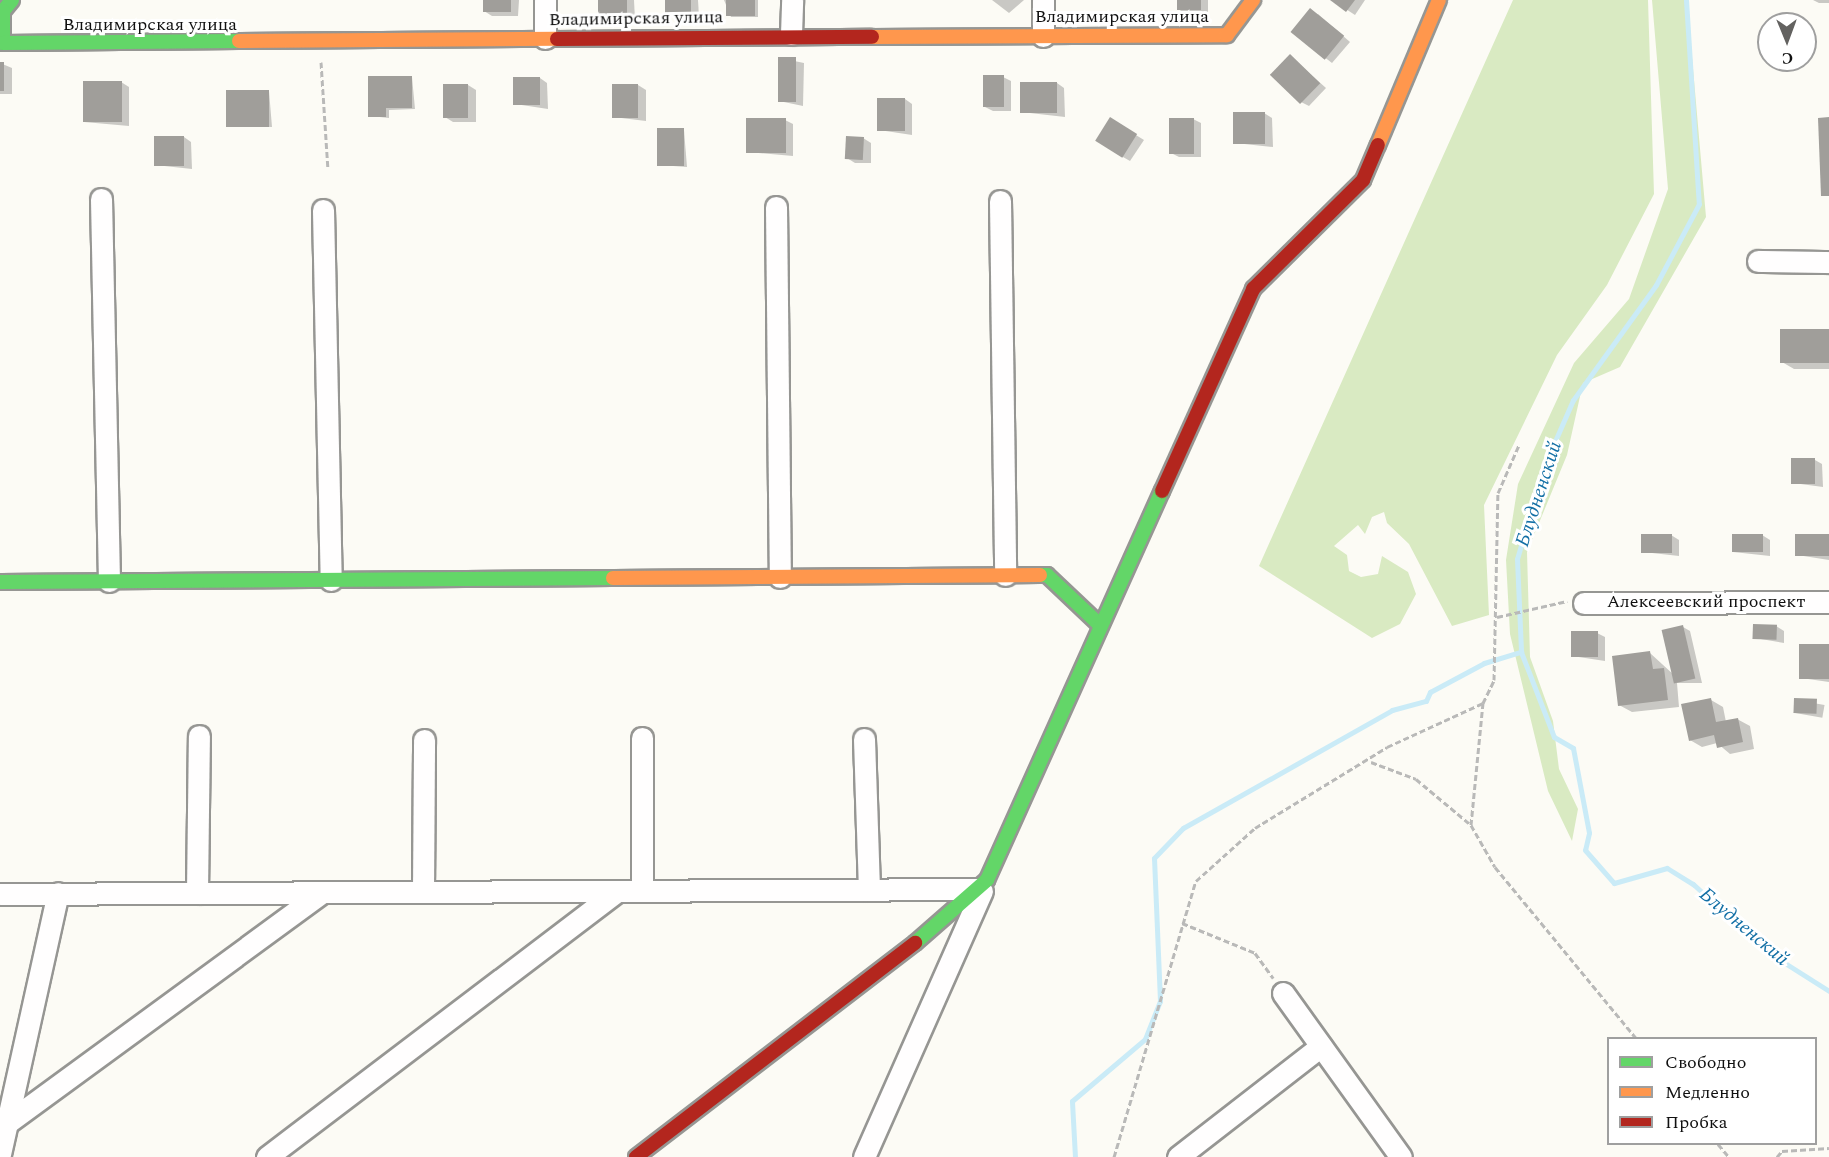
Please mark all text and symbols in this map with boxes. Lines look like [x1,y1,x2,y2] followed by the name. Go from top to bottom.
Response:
[1035,6,1209,28] street label: Владимирская улица
[549,7,723,31] street label: Владимирская улица
[1757,12,1817,72] north arrow
[63,14,237,36] street label: Владимирская улица
[1781,46,1793,70] text: С
[1511,438,1567,550] water label: Блудненский
[1607,591,1805,613] street label: Алексеевский проспект
[1694,883,1794,971] water label: Блудненский
[1607,1037,1817,1145] legend
[1665,1049,1746,1076] text: Свободно
[1665,1079,1750,1106] text: Медленно
[1665,1109,1727,1136] text: Пробка

